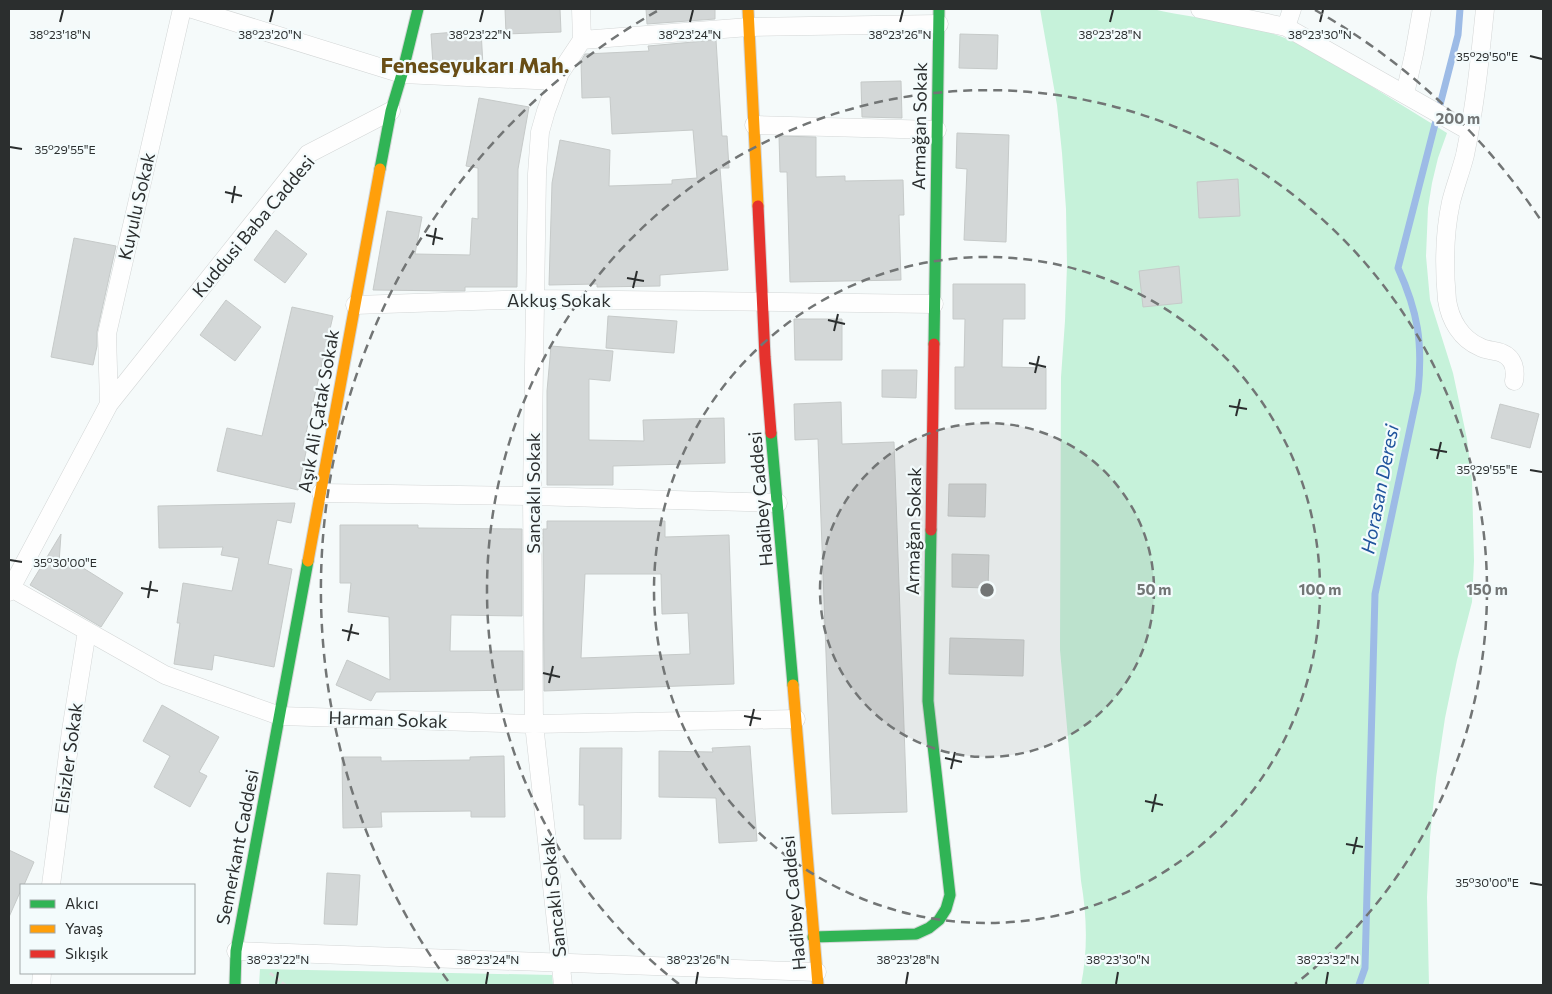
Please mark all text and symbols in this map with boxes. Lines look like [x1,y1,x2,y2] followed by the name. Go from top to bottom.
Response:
[29,27,91,41] text: 38°23'18"N
[238,27,302,41] text: 38°23'20"N
[449,27,511,41] text: 38°23'22"N
[659,27,721,41] text: 38°23'24"N
[868,27,932,41] text: 38°23'26"N
[1078,27,1142,41] text: 38°23'28"N
[1288,27,1352,41] text: 38°23'30"N
[1456,49,1518,63] text: 35°29'50"E
[380,51,570,78] district label: Feneseyukarı Mah.
[907,62,931,190] street label: Armağan Sokak
[1436,109,1480,127] text: 200 m
[34,142,96,156] text: 35°29'55"E
[113,150,159,262] street label: Kuyulu Sokak
[187,151,319,301] street label: Kuddusi Baba Caddesi
[507,289,611,311] street label: Akkuş Sokak
[293,327,343,494] street label: Aşık Ali Çatak Sokak
[1355,421,1403,555] water label: Horasan Deresi
[743,431,777,567] street label: Hadibey Caddesi
[522,432,544,554] street label: Sancaklı Sokak
[1456,462,1518,476] text: 35°29'55"E
[901,467,925,595] street label: Armağan Sokak
[33,555,97,569] text: 35°30'00"E
[1137,580,1171,598] text: 50 m
[1299,580,1341,598] text: 100 m
[1466,580,1508,598] text: 150 m
[978,581,996,599] centre of rings
[49,701,87,815] street label: Elsizler Sokak
[328,706,448,732] street label: Harman Sokak
[211,768,263,926] street label: Semerkant Caddesi
[536,835,570,958] street label: Sancaklı Sokak
[776,835,810,971] street label: Hadibey Caddesi
[1455,875,1519,889] text: 35°30'00"E
[20,884,195,974] legend
[65,894,99,912] text: Akıcı
[65,919,103,937] text: Yavaş
[65,944,108,962] text: Sıkışık
[247,952,309,966] text: 38°23'22"N
[457,952,519,966] text: 38°23'24"N
[666,952,730,966] text: 38°23'26"N
[876,952,940,966] text: 38°23'28"N
[1086,952,1150,966] text: 38°23'30"N
[1297,952,1359,966] text: 38°23'32"N

